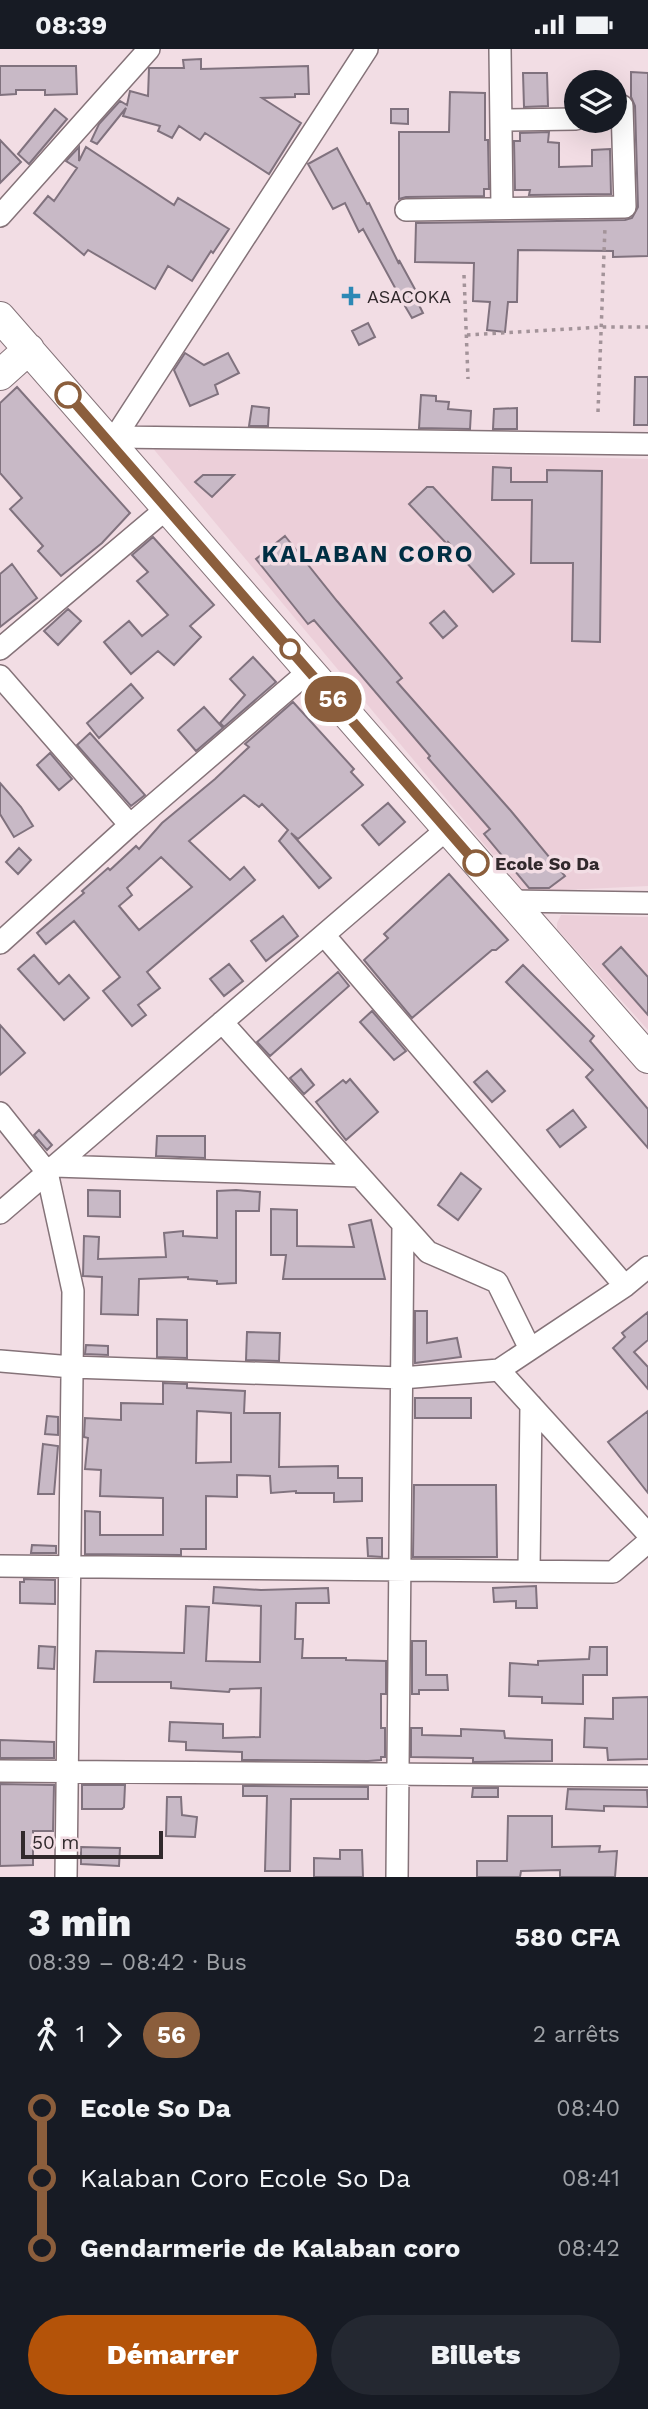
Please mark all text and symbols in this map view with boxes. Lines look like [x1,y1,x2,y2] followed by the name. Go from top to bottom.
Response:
[35,10,107,40] text: 08:39
[564,70,627,133] map controls
[564,70,627,133] button: layers
[341,286,361,306] marker: ASACOKA
[367,286,451,307] place label: ASACOKA
[55,382,81,408] unlabelled marker
[262,540,474,568] district label: KALABAN CORO
[280,639,300,659] unlabelled marker
[302,676,364,722] line badge: 56
[319,685,347,713] text: 56
[463,850,489,876] marker: Ecole So Da
[495,853,600,874] place label: Ecole So Da
[21,1828,163,1860] scale bar
[32,1831,79,1854] text: 50 m
[28,1901,131,1945] text: 3 min
[515,1922,620,1952] text: 580 CFA
[28,1949,247,1976] text: 08:39 – 08:42 · Bus
[28,2016,66,2054] icon: walk
[95,2016,133,2054] icon: forward
[76,2021,85,2048] text: 1
[157,2021,186,2049] text: 56
[533,2021,620,2048] text: 2 arrêts
[80,2093,231,2123] text: Ecole So Da
[556,2095,620,2122] text: 08:40
[80,2163,411,2193] text: Kalaban Coro Ecole So Da
[562,2165,620,2192] text: 08:41
[80,2233,460,2263] text: Gendarmerie de Kalaban coro
[557,2235,620,2262] text: 08:42
[28,2315,317,2395] button: Démarrer
[331,2315,620,2395] button: Billets

